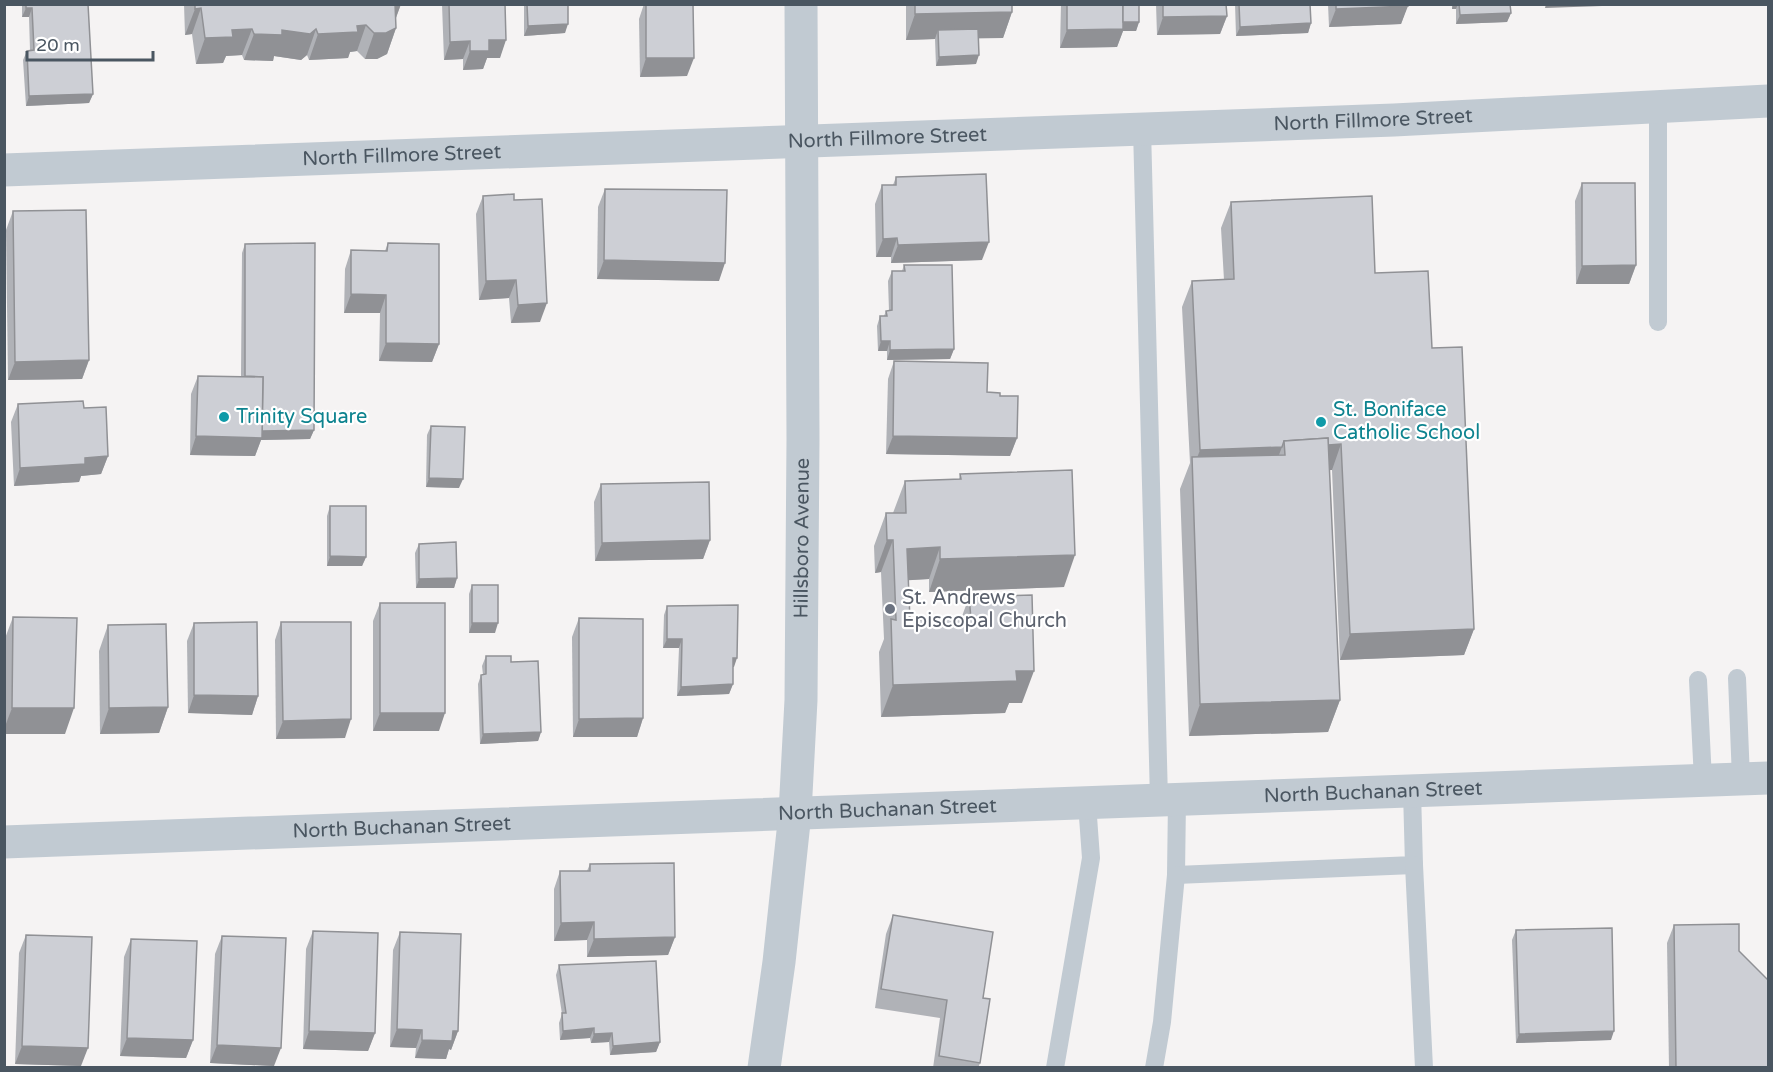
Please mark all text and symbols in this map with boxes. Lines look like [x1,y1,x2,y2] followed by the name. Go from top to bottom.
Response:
[27,24,153,62] scale bar
[36,34,80,56] text: 20 m
[1273,104,1474,136] street label: North Fillmore Street
[787,123,988,154] street label: North Fillmore Street
[302,140,502,171] street label: North Fillmore Street
[1333,398,1480,445] place label: St. Boniface Catholic School
[236,405,367,429] place label: Trinity Square
[217,410,231,424] marker: Trinity Square
[1314,415,1328,429] marker: St. Boniface Catholic School
[790,458,815,618] street label: Hillsboro Avenue
[902,586,1067,633] place label: St. Andrews Episcopal Church
[883,602,897,616] marker: St. Andrews Episcopal Church
[1263,776,1483,808] street label: North Buchanan Street
[778,794,998,826] street label: North Buchanan Street
[292,812,512,844] street label: North Buchanan Street

